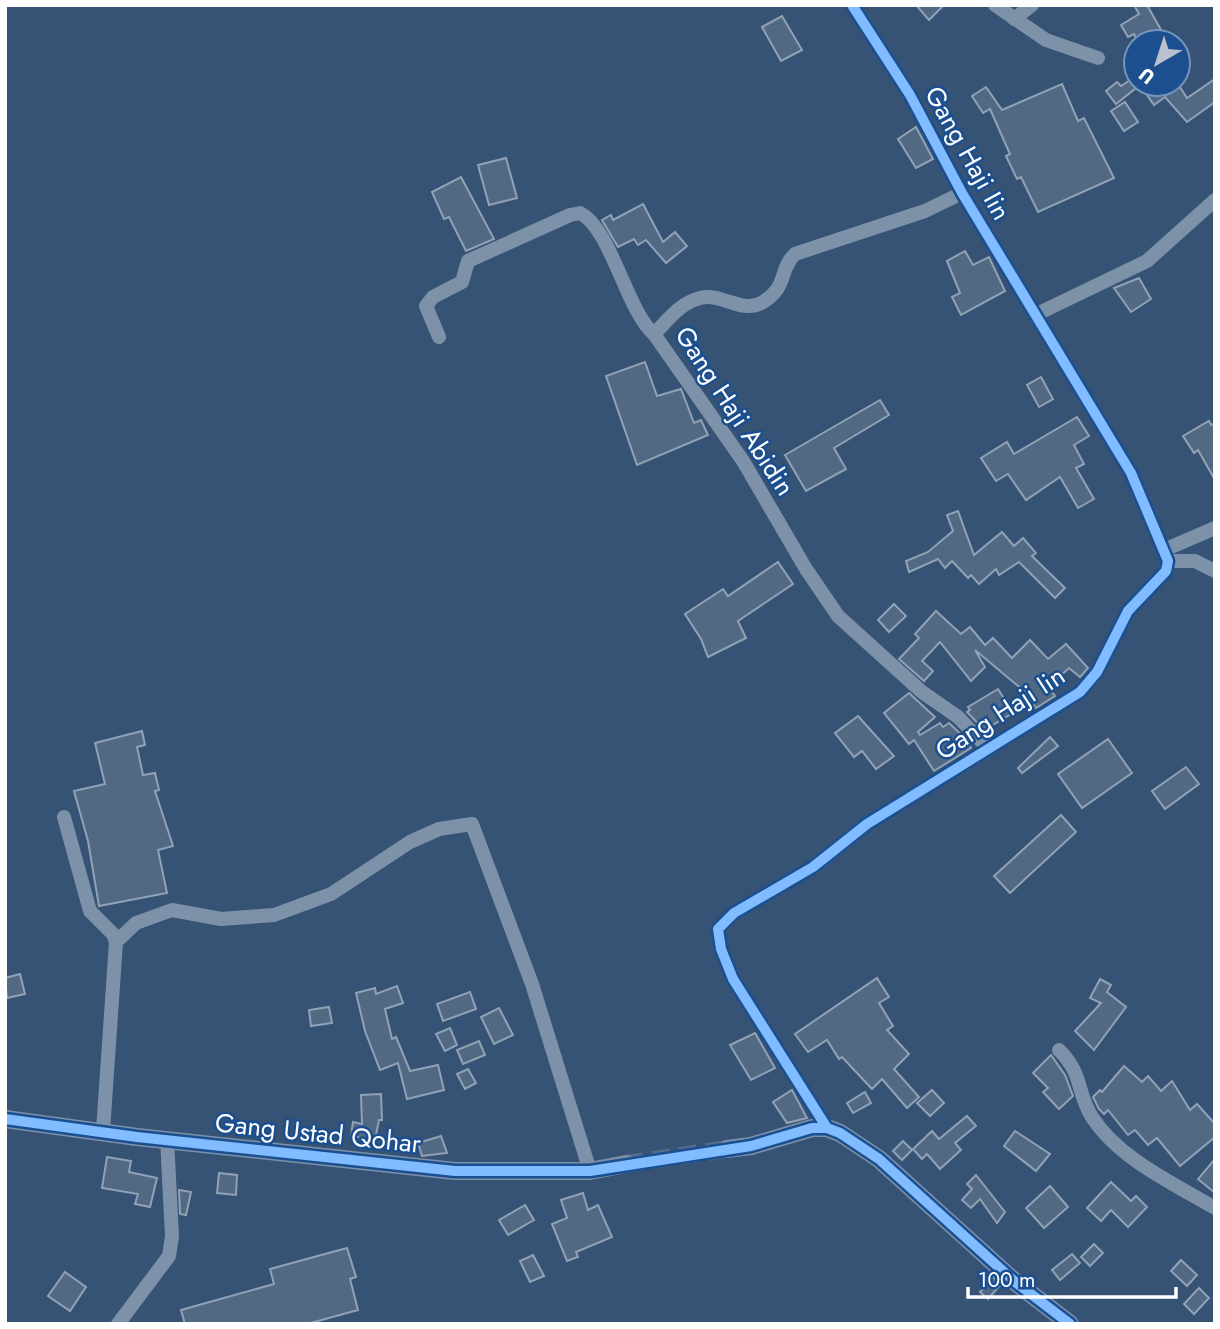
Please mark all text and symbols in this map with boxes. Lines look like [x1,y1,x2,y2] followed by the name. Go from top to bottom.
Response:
[1122,28,1192,98] north arrow
[1133,61,1160,91] text: U
[916,79,1020,227] street label: Gang Haji Iin
[666,319,804,503] street label: Gang Haji Abidin
[928,657,1072,769] street label: Gang Haji Iin
[213,1103,423,1163] street label: Gang Ustad Qohar
[968,1256,1176,1300] scale bar
[978,1265,1035,1295] text: 100 m

